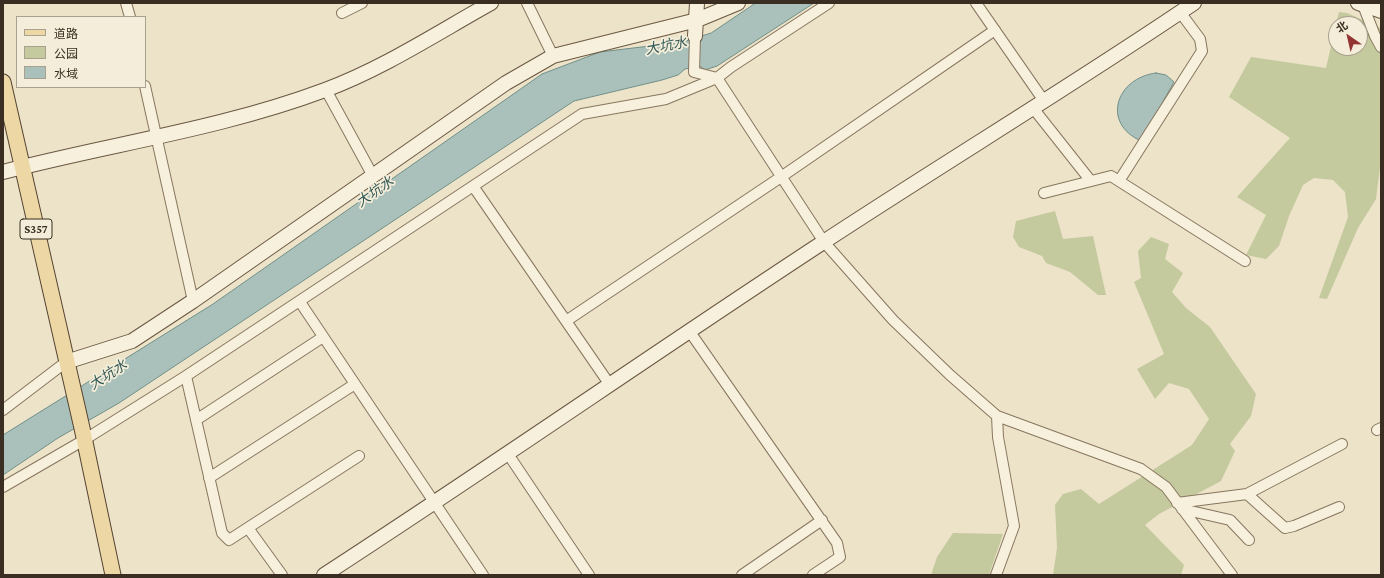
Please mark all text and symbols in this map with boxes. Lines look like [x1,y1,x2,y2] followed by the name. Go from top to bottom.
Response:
[16,16,146,88] legend
[1328,16,1368,56] north arrow
[1334,19,1350,35] text: 北
[54,27,78,41] text: 道路
[644,34,688,58] water label: 大坑水
[54,47,78,61] text: 公园
[54,67,78,81] text: 水域
[353,173,397,211] water label: 大坑水
[20,219,52,239] road number: S357
[86,357,130,393] water label: 大坑水

